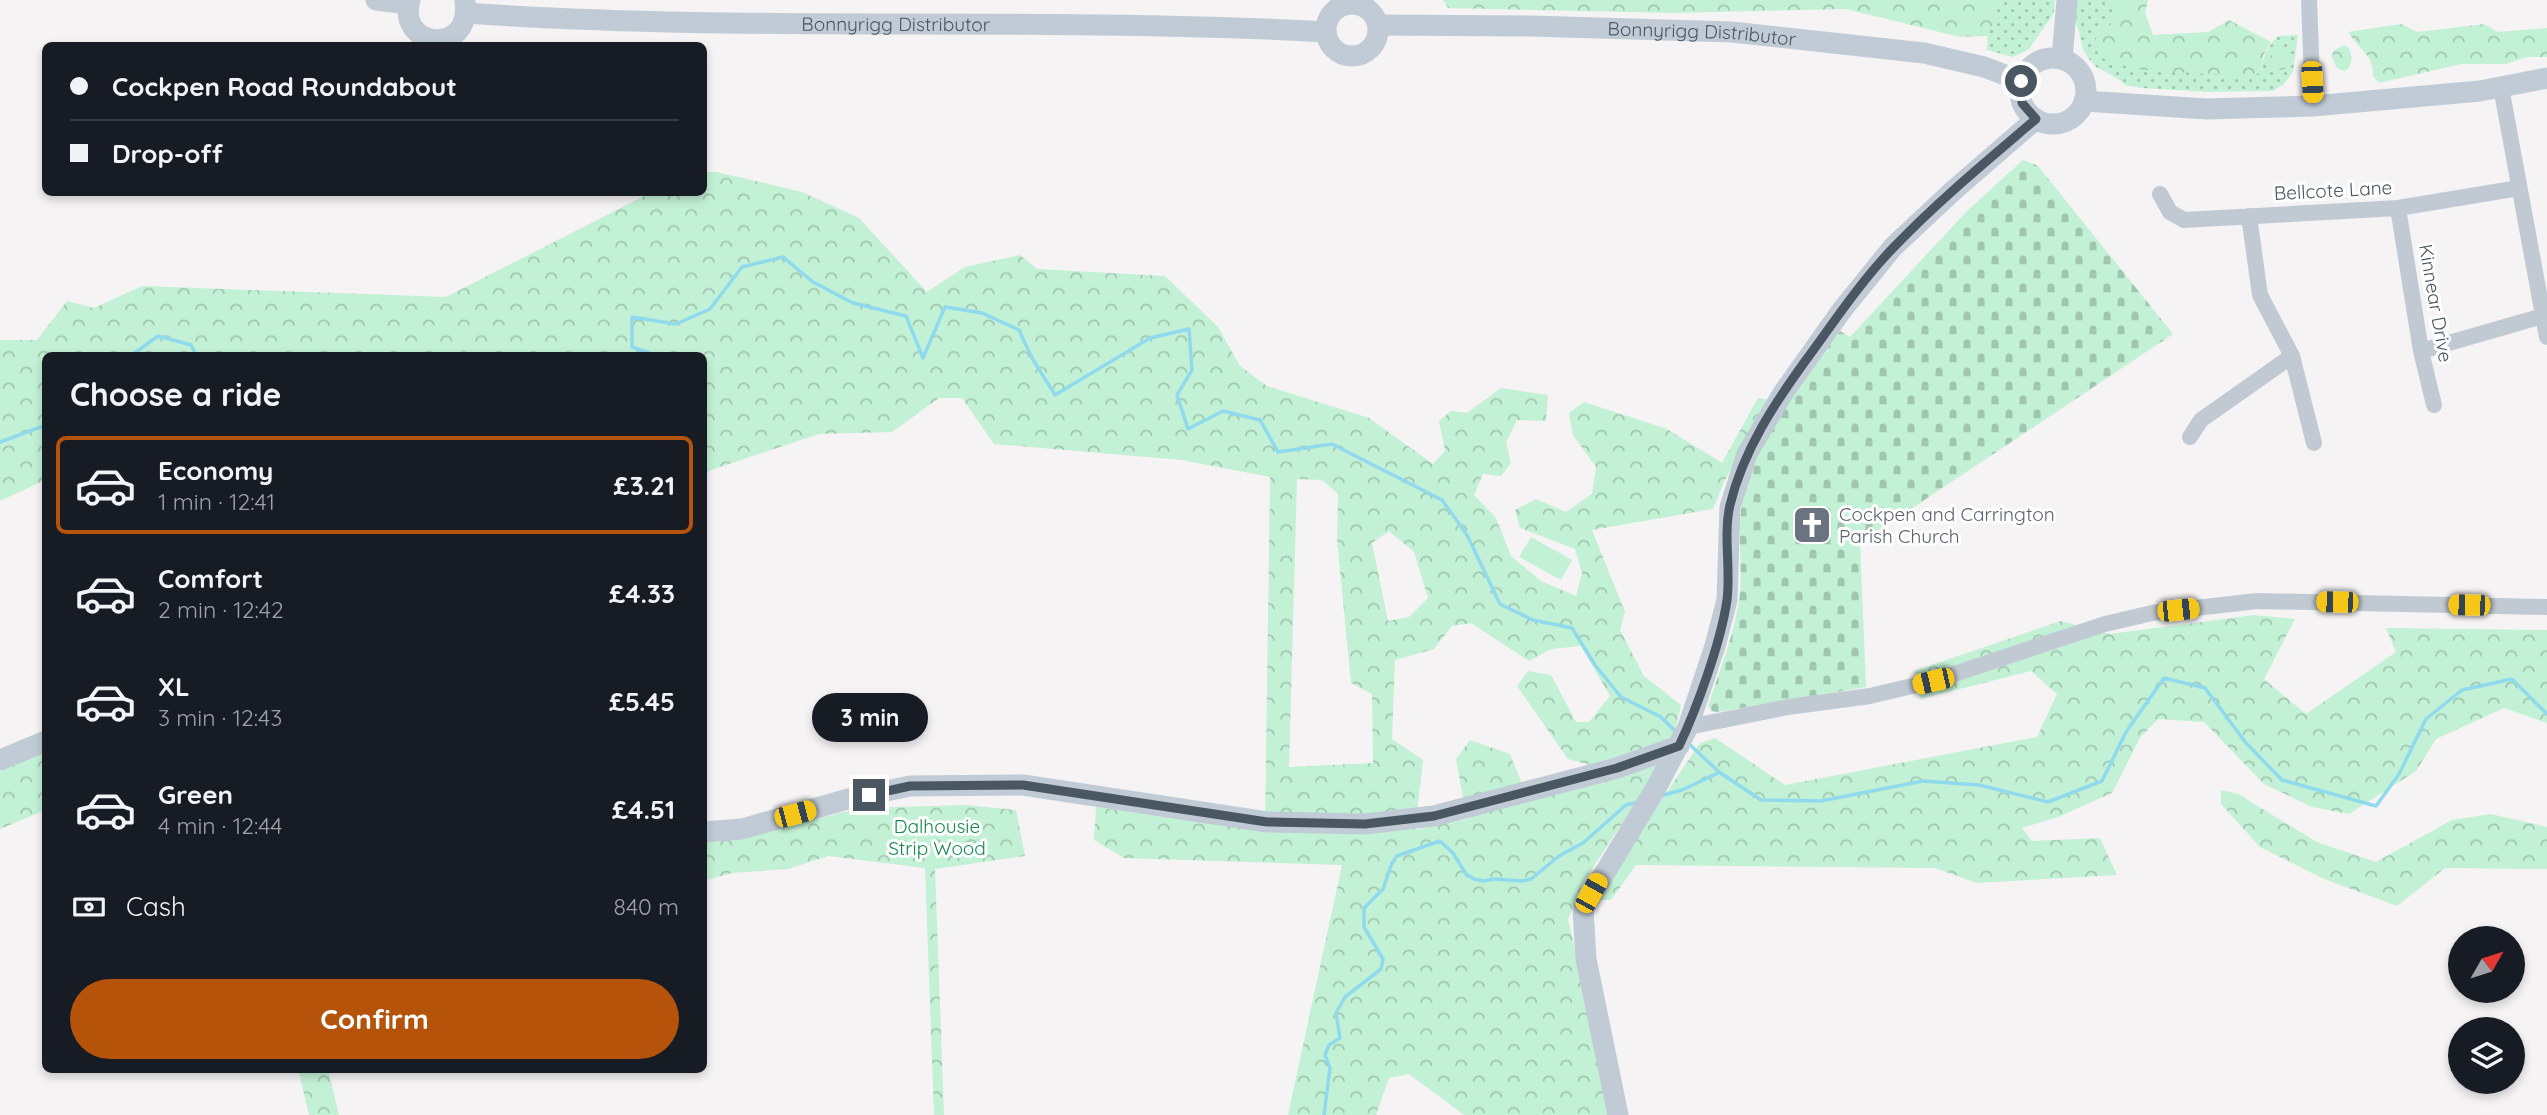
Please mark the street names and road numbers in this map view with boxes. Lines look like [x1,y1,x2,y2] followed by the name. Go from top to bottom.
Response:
[801,12,991,36] street label: Bonnyrigg Distributor
[1607,16,1798,51] street label: Bonnyrigg Distributor
[2273,175,2393,205] street label: Bellcote Lane
[2414,242,2458,364] street label: Kinnear Drive

